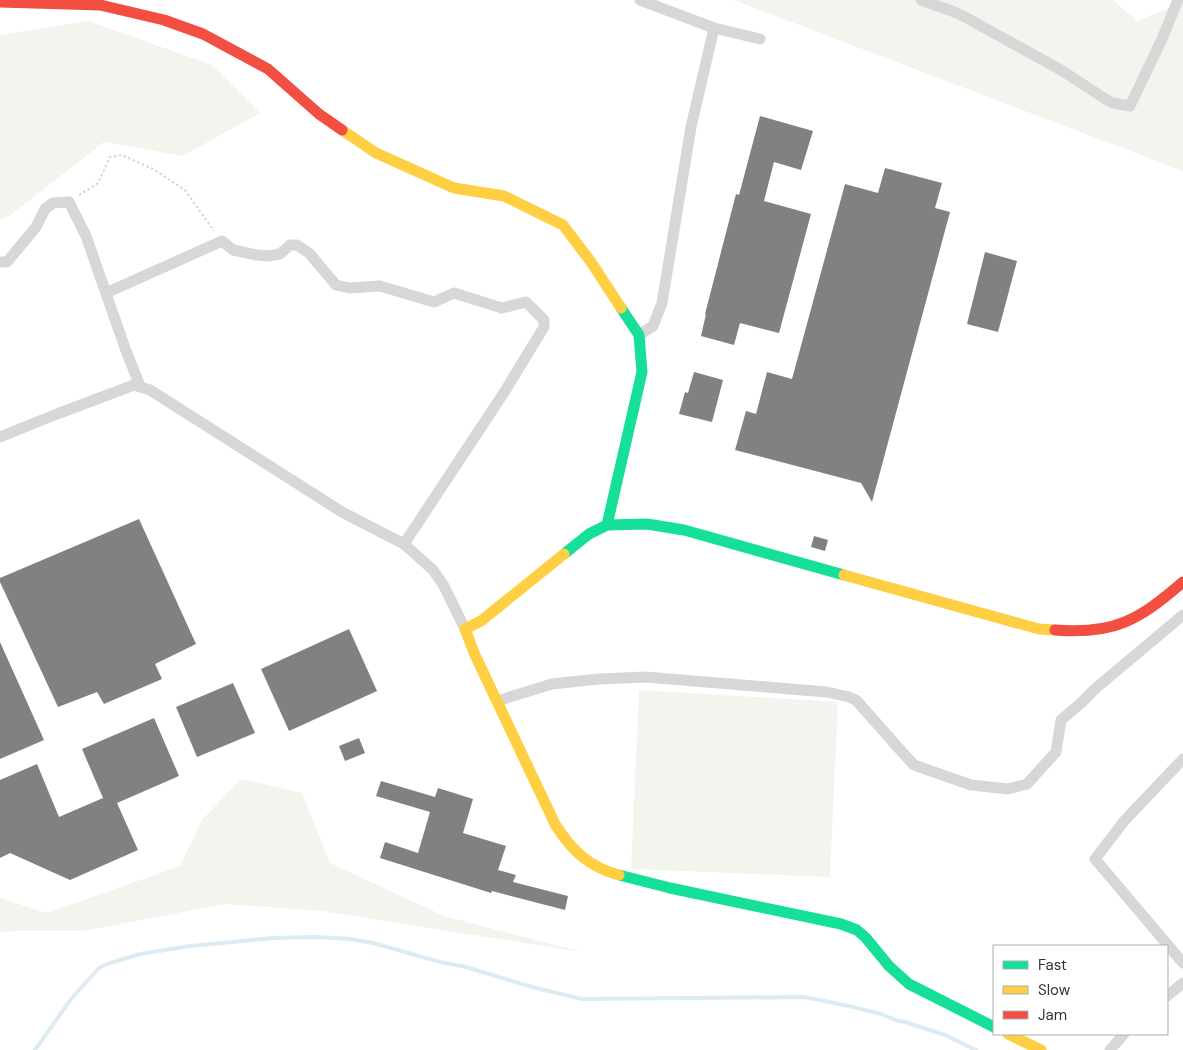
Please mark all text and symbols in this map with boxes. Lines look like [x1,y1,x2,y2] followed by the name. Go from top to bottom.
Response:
[993,945,1168,1035] legend
[1038,955,1067,975] text: Fast
[1038,980,1071,1000] text: Slow
[1038,1005,1067,1025] text: Jam

